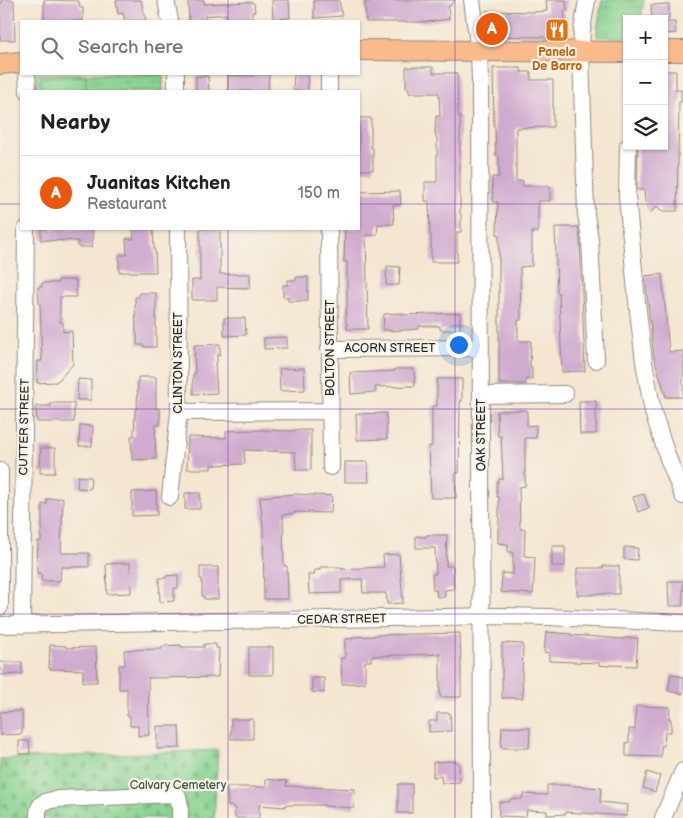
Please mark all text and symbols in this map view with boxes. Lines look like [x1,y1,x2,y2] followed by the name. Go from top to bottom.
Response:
[476,10,508,48] pin: A
[623,15,668,150] map controls
[623,15,668,60] button: +
[544,17,570,43] restaurant icon: Panela De Barro
[20,20,360,75] search box
[38,34,66,62] icon: search
[78,36,183,59] text: Search here
[532,45,582,74] place label: Panela De Barro
[623,60,668,105] button: −
[623,105,668,150] button: layers
[40,110,110,135] text: Nearby
[87,172,231,195] text: Juanitas Kitchen
[51,184,61,203] text: A
[298,184,340,203] text: 150 m
[87,195,167,214] text: Restaurant
[323,299,338,396] street label: BOLTON STREET
[171,311,186,414] street label: CLINTON STREET
[446,332,472,358] your location
[344,341,436,356] street label: ACORN STREET
[16,378,33,476] street label: CUTTER STREET
[474,398,489,471] street label: OAK STREET
[297,611,388,628] street label: CEDAR STREET
[130,778,227,793] park label: Calvary Cemetery

